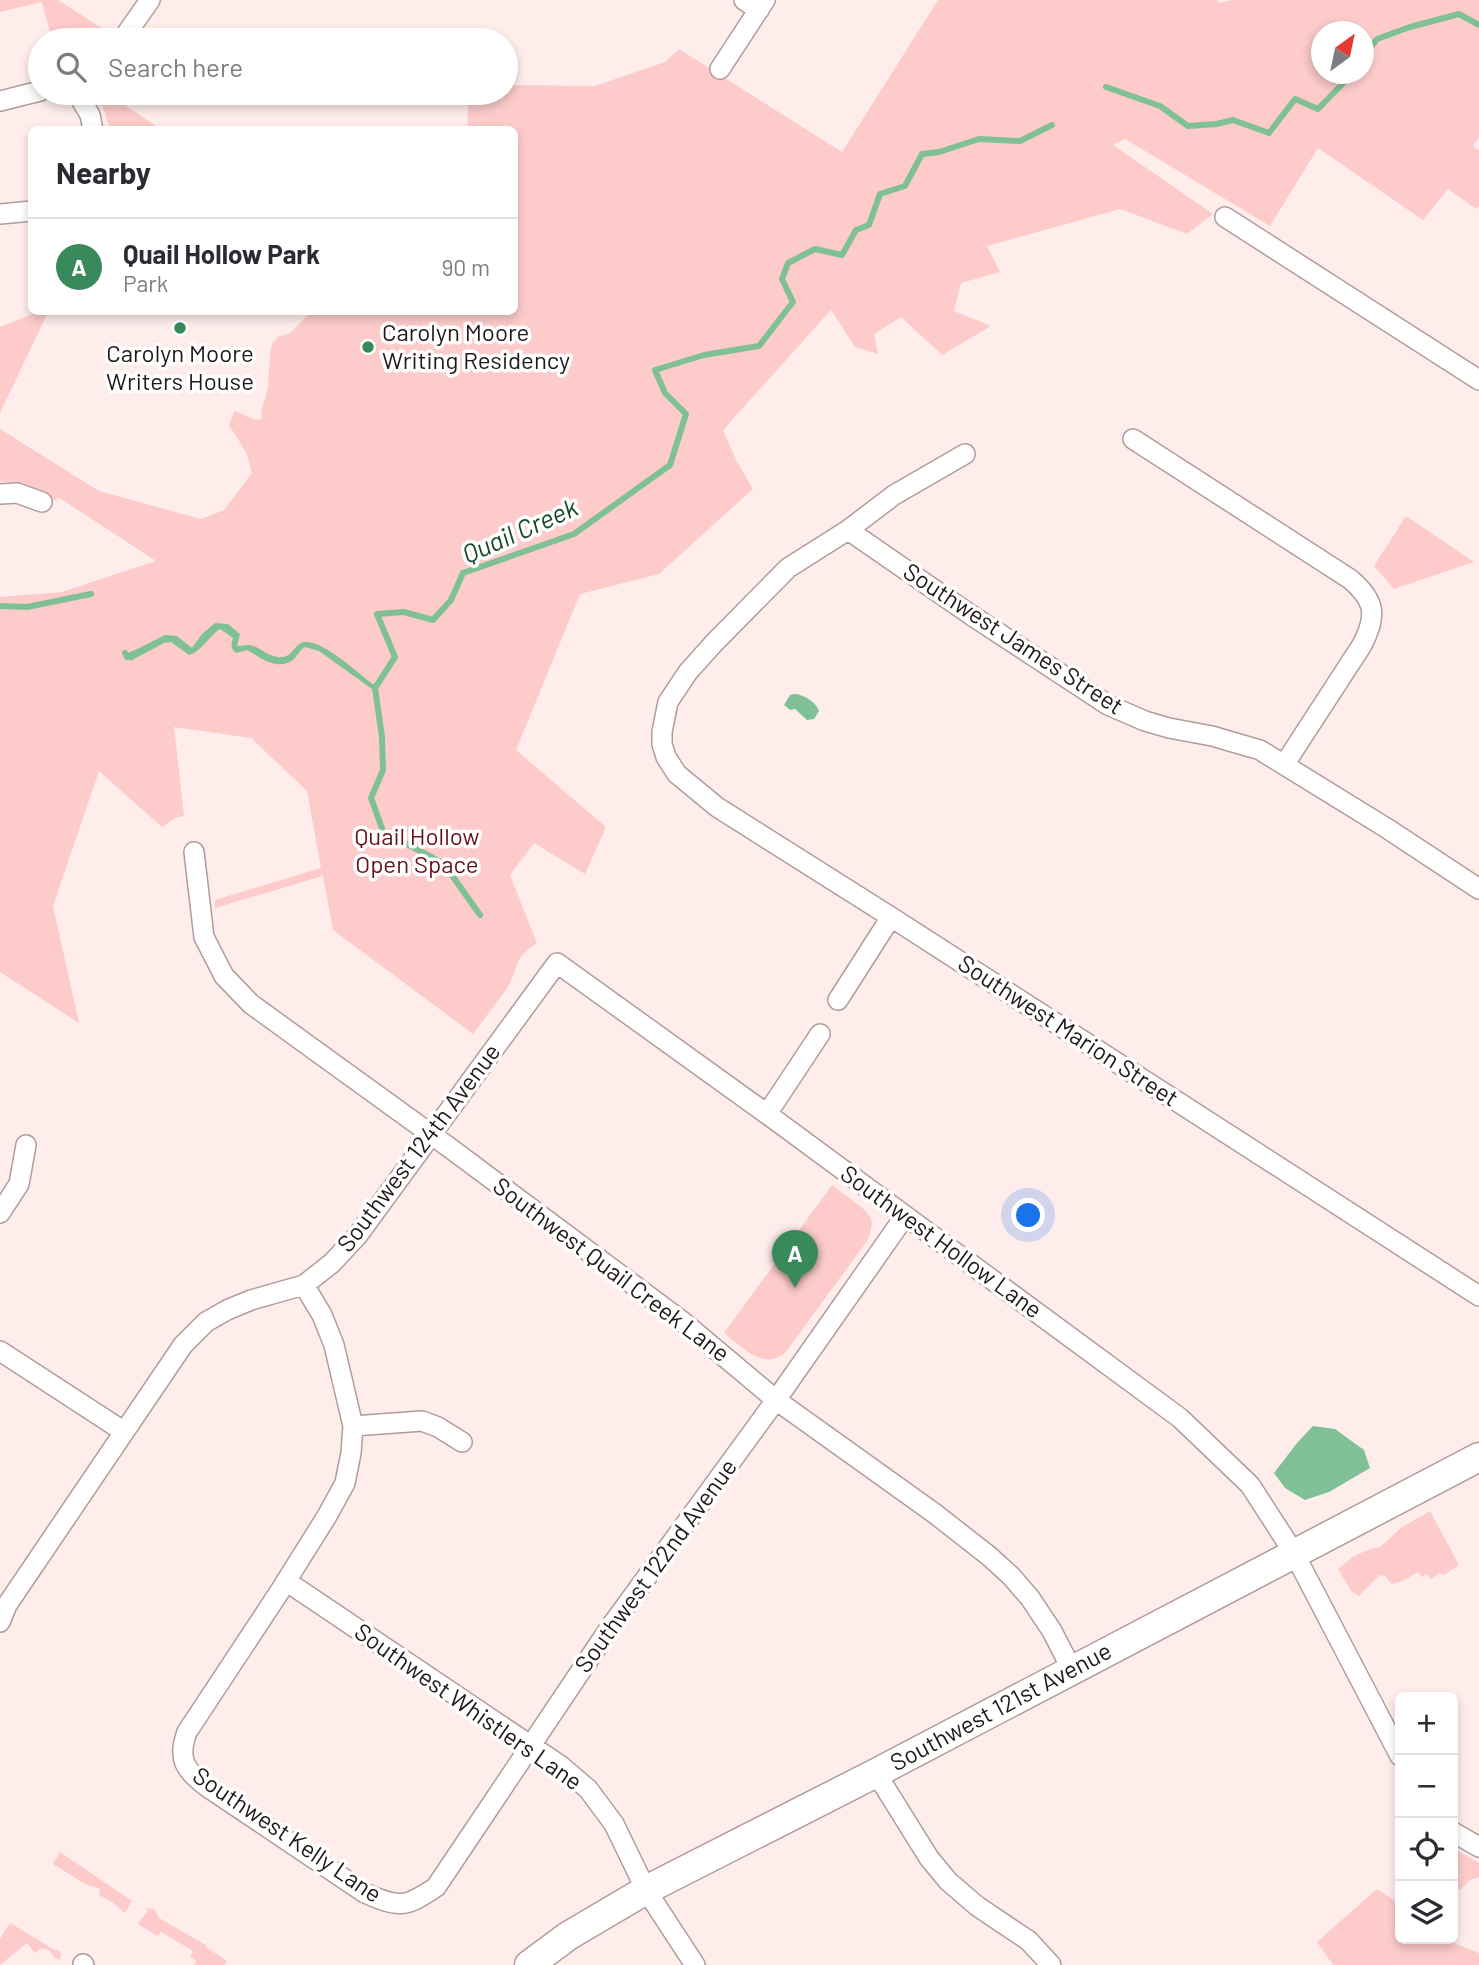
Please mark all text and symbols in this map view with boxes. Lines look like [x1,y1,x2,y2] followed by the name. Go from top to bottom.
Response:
[1311,21,1374,84] north arrow
[28,28,518,105] search box
[52,48,90,86] icon: search
[108,51,243,82] text: Search here
[56,154,151,190] text: Nearby
[123,238,320,269] text: Quail Hollow Park
[71,253,87,281] text: A
[441,253,490,281] text: 90 m
[123,269,168,297] text: Park
[382,317,570,374] place label: Carolyn Moore Writing Residency
[172,320,188,336] marker: Carolyn Moore Writers House
[106,338,254,395] place label: Carolyn Moore Writers House
[360,339,376,355] marker: Carolyn Moore Writing Residency
[457,490,582,569] water label: Quail Creek
[898,556,1129,720] street label: Southwest James Street
[354,821,480,878] park label: Quail Hollow Open Space
[953,948,1184,1112] street label: Southwest Marion Street
[330,1037,506,1257] street label: Southwest 124th Avenue
[835,1158,1048,1324] street label: Southwest Hollow Lane
[488,1170,736,1367] street label: Southwest Quail Creek Lane
[1011,1198,1045,1232] your location
[772,1230,818,1288] pin: A
[568,1453,742,1678] street label: Southwest 122nd Avenue
[350,1616,588,1795] street label: Southwest Whistlers Lane
[885,1635,1116,1776] street label: Southwest 121st Avenue
[1395,1692,1458,1944] map controls
[1395,1692,1458,1755] button: +
[1395,1755,1458,1818] button: −
[188,1760,388,1908] street label: Southwest Kelly Lane
[1395,1818,1458,1881] button: locate
[1395,1881,1458,1944] button: layers

